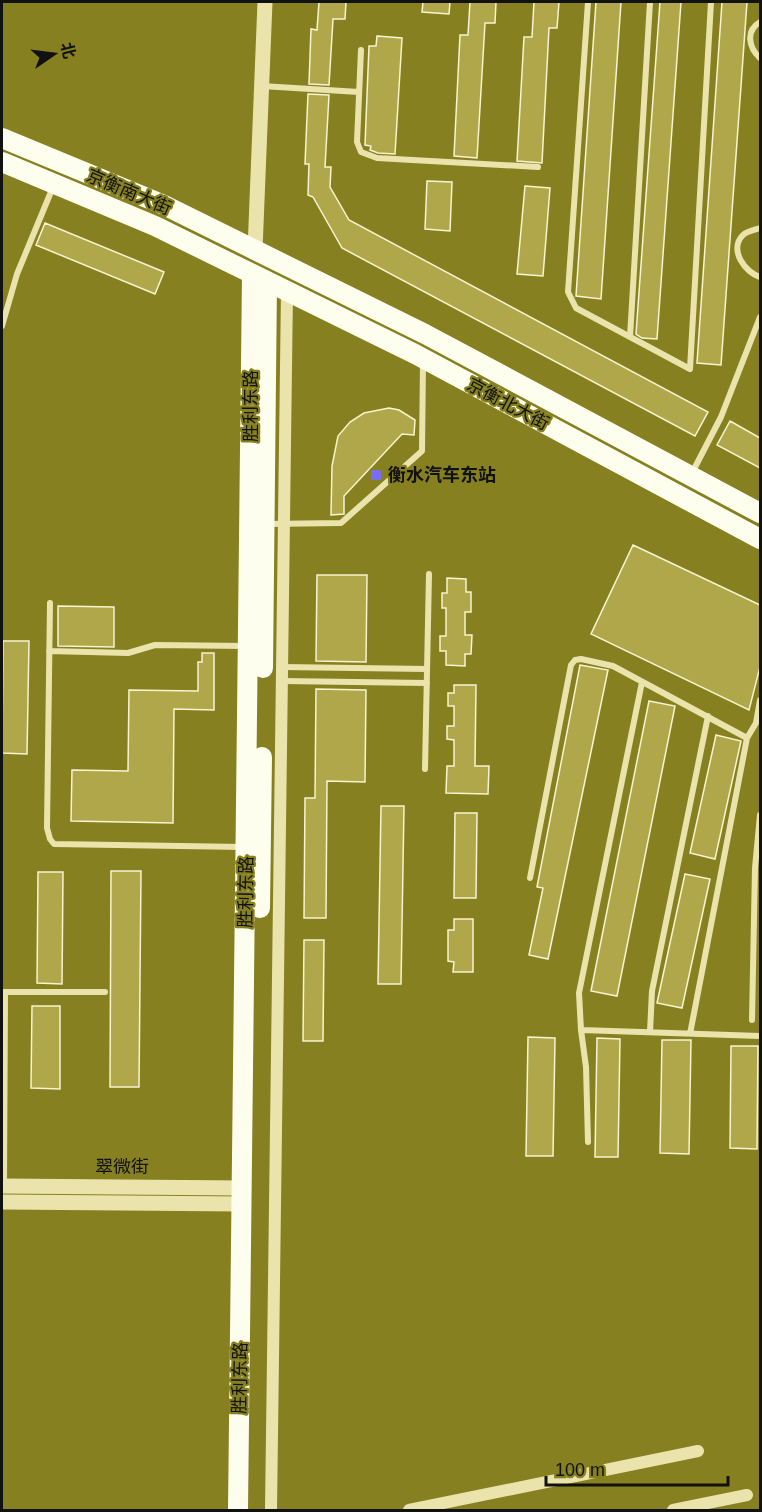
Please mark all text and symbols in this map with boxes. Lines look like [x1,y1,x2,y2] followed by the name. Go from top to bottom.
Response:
[24,24,84,84] north arrow
[58,41,78,60] text: 北
[84,165,174,219] street label: 京衡南大街
[241,370,261,442] street label: 胜利东路
[464,374,552,434] street label: 京衡北大街
[388,465,496,485] place label: 衡水汽车东站
[369,468,383,482] marker: 衡水汽车东站
[235,856,257,928] street label: 胜利东路
[95,1157,149,1177] street label: 翠微街
[229,1342,251,1414] street label: 胜利东路
[546,1449,728,1487] scale bar
[555,1460,605,1480] text: 100 m

